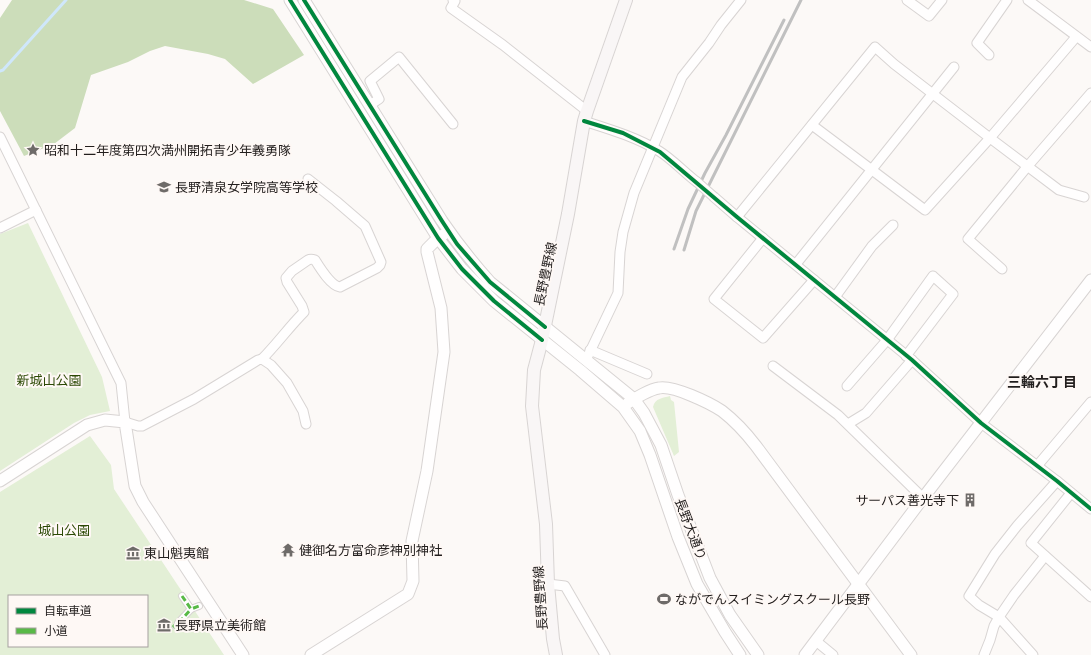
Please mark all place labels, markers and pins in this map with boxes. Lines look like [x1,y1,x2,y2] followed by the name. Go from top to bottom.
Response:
[25,142,41,158] place icon: 昭和十二年度第四次満州開拓青少年義勇隊
[44,142,291,159] place label: 昭和十二年度第四次満州開拓青少年義勇隊
[156,179,172,195] school or university icon: 長野清泉女学院高等学校
[175,179,318,196] place label: 長野清泉女学院高等学校
[855,492,959,509] place label: サーパス善光寺下
[962,492,978,508] building icon: サーパス善光寺下
[280,542,296,558] temple icon: 健御名方富命彦神別神社
[299,542,442,559] place label: 健御名方富命彦神別神社
[125,545,141,561] museum icon: 東山魁夷館
[144,545,209,562] place label: 東山魁夷館
[656,591,672,607] sports icon: ながでんスイミングスクール長野
[675,591,870,608] place label: ながでんスイミングスクール長野
[156,617,172,633] museum icon: 長野県立美術館
[175,617,266,634] place label: 長野県立美術館

